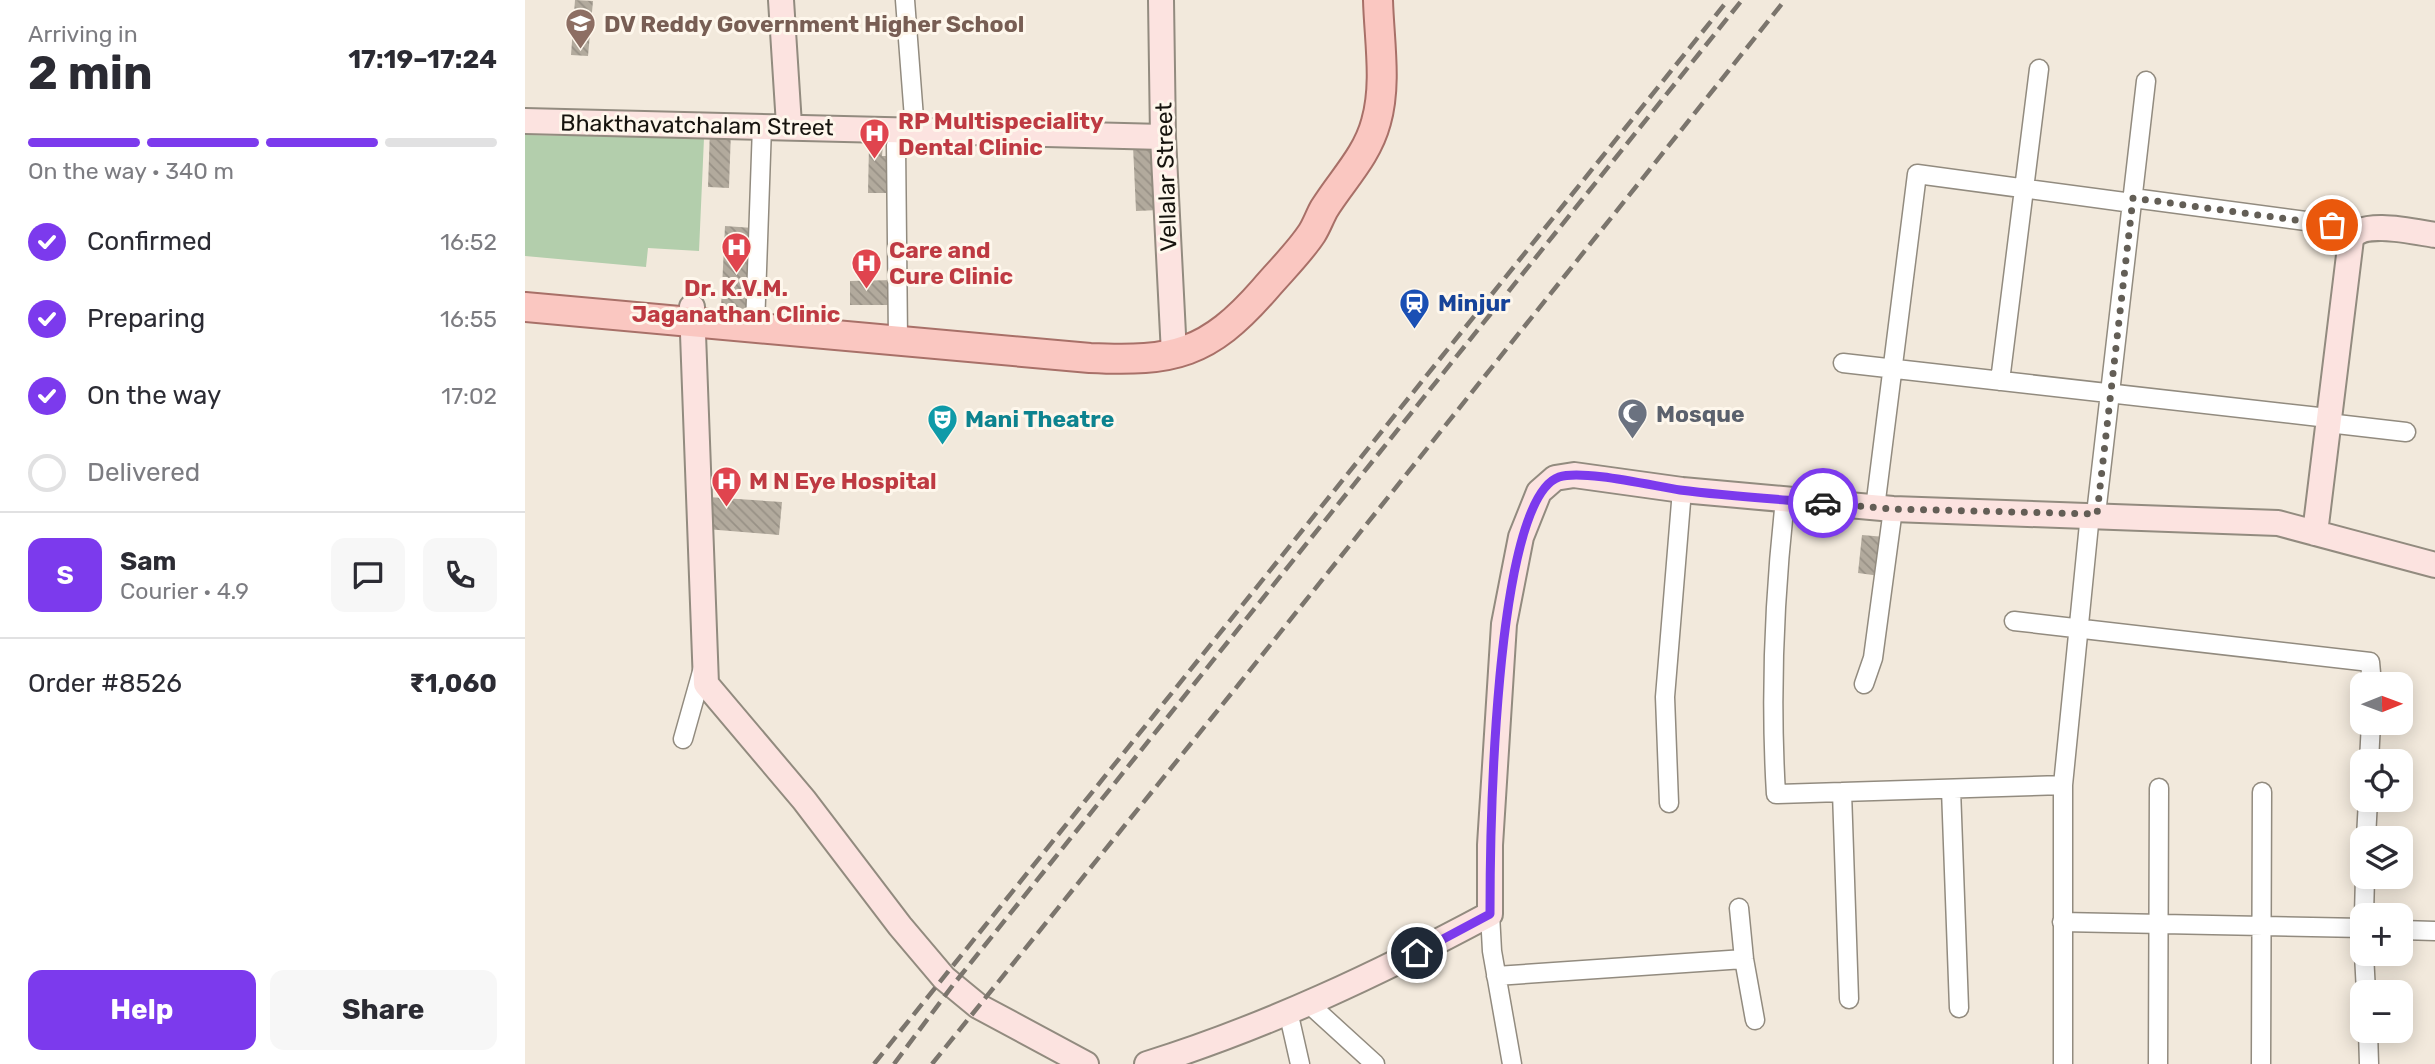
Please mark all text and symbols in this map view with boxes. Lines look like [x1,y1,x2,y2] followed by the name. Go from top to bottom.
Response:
[564,7,598,51] school or university icon: DV Reddy Government Higher School
[604,10,1024,38] place label: DV Reddy Government Higher School
[28,20,138,48] text: Arriving in
[348,44,497,75] text: 17:19–17:24
[28,46,153,101] text: 2 min
[1149,102,1183,252] street label: Vellalar Street
[898,107,1104,161] place label: RP Multispeciality Dental Clinic
[560,109,834,141] street label: Bhakthavatchalam Street
[858,117,892,161] hospital icon: RP Multispeciality Dental Clinic
[28,157,234,185] text: On the way · 340 m
[2302,195,2362,255] pin
[2313,206,2351,244] icon: bag
[28,223,66,261] icon: check
[87,226,212,257] text: Confirmed
[440,228,497,256] text: 16:52
[719,230,753,274] hospital icon: Dr. K.V.M. Jaganathan Clinic
[889,236,1013,290] place label: Care and Cure Clinic
[849,246,883,290] hospital icon: Care and Cure Clinic
[632,274,840,328] place label: Dr. K.V.M. Jaganathan Clinic
[1398,286,1432,330] station icon: Minjur
[1438,289,1511,317] place label: Minjur
[28,300,66,338] icon: check
[87,303,205,334] text: Preparing
[440,305,497,333] text: 16:55
[28,377,66,415] icon: check
[87,380,221,411] text: On the way
[441,382,497,410] text: 17:02
[1616,397,1650,441] mosque icon: Mosque
[1656,400,1745,428] place label: Mosque
[925,402,959,446] theatre icon: Mani Theatre
[965,405,1114,433] place label: Mani Theatre
[87,457,200,488] text: Delivered
[709,464,743,508] hospital icon: M N Eye Hospital
[749,467,937,495] place label: M N Eye Hospital
[1788,468,1858,538] courier
[1804,484,1842,522] icon: car
[331,538,405,612] button: chat
[423,538,497,612] button: phone
[120,546,176,577] text: Sam
[56,560,74,591] text: S
[120,577,249,605] text: Courier · 4.9
[28,668,182,699] text: Order #8526
[409,668,497,699] text: ₹1,060
[2350,672,2413,735] north arrow
[2350,672,2413,1043] map controls
[2350,749,2413,812] button: locate
[2350,826,2413,889] button: layers
[2350,903,2413,966] button: +
[1387,923,1447,983] pin
[1398,934,1436,972] icon: home
[28,970,256,1050] button: Help
[270,970,497,1050] button: Share
[2350,980,2413,1043] button: −

